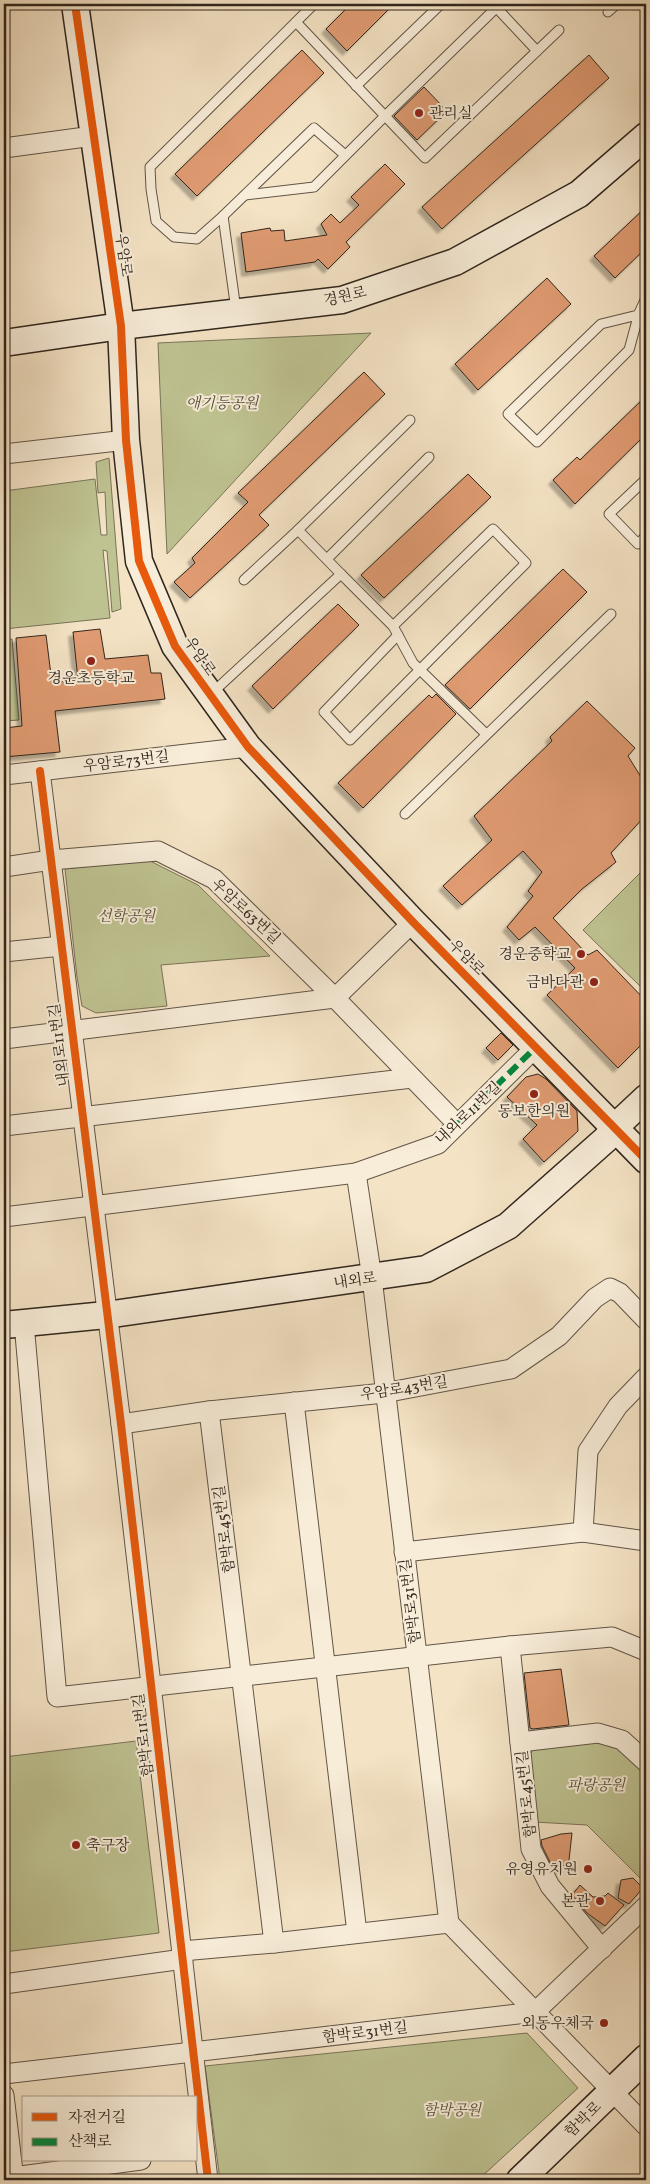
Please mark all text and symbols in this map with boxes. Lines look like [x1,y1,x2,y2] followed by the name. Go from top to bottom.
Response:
[429,104,472,125] place label: 관리실
[413,107,425,119] marker: 관리실
[109,232,136,279] street label: 우암로
[322,282,369,313] street label: 경원로
[186,394,260,415] park label: 애기등공원
[178,633,220,681] street label: 우암로
[85,655,97,667] marker: 경운초등학교
[48,669,135,690] place label: 경운초등학교
[82,747,171,778] street label: 우암로73번길
[206,875,284,950] street label: 우암로63번길
[97,907,156,928] park label: 선학공원
[443,935,489,981] street label: 우암로
[499,945,572,966] place label: 경운중학교
[575,948,587,960] marker: 경운중학교
[526,973,585,994] place label: 금바다관
[588,976,600,988] marker: 금바다관
[45,1002,76,1088] street label: 내외로11번길
[431,1078,507,1150] street label: 내외로11번길
[528,1088,540,1100] marker: 동보한의원
[498,1102,570,1123] place label: 동보한의원
[332,1268,379,1295] street label: 내외로
[359,1372,450,1407] street label: 우암로43번길
[210,1484,241,1574] street label: 함박로45번길
[396,1557,427,1645] street label: 함박로31번길
[129,1692,160,1778] street label: 함박로11번길
[512,1749,543,1839] street label: 함박로45번길
[567,1776,626,1797] park label: 파랑공원
[86,1836,130,1857] place label: 축구장
[70,1839,82,1851] marker: 축구장
[506,1860,578,1881] place label: 유영유치원
[582,1863,594,1875] marker: 유영유치원
[561,1892,591,1913] place label: 본관
[594,1895,606,1907] marker: 본관
[522,2014,595,2035] place label: 외동우체국
[598,2017,610,2029] marker: 외동우체국
[321,2018,409,2049] street label: 함박로31번길
[22,2096,198,2162] legend
[561,2097,607,2143] street label: 함박로
[423,2101,482,2122] park label: 함박공원
[68,2108,126,2129] text: 자전거길
[68,2132,112,2153] text: 산책로

